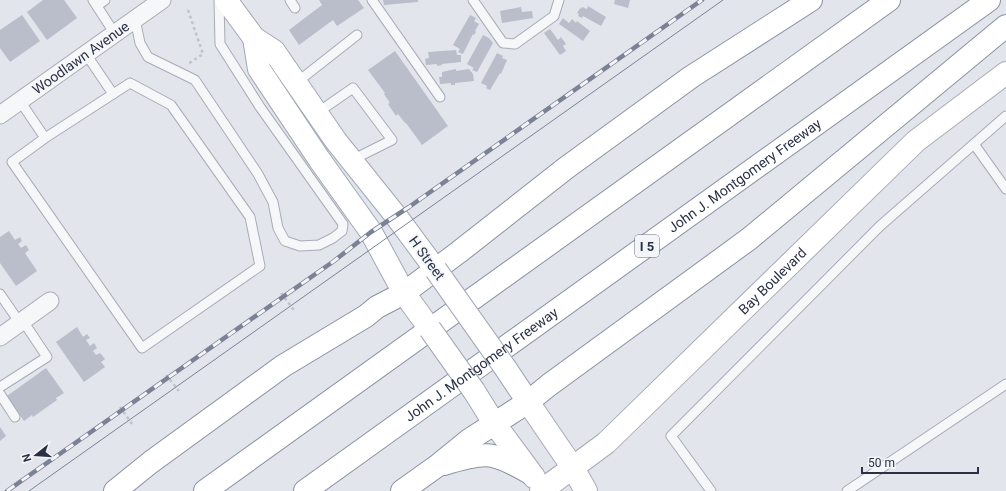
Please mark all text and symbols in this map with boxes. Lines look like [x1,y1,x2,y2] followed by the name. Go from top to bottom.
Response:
[29,18,132,97] street label: Woodlawn Avenue
[665,115,824,236] street label: John J. Montgomery Freeway
[406,233,449,283] street label: H Street
[635,235,659,257] road number: I 5
[735,244,810,318] street label: Bay Boulevard
[402,304,561,425] street label: John J. Montgomery Freeway
[16,435,56,475] north arrow
[862,449,978,475] scale bar
[19,452,34,463] text: N
[868,456,895,470] text: 50 m

